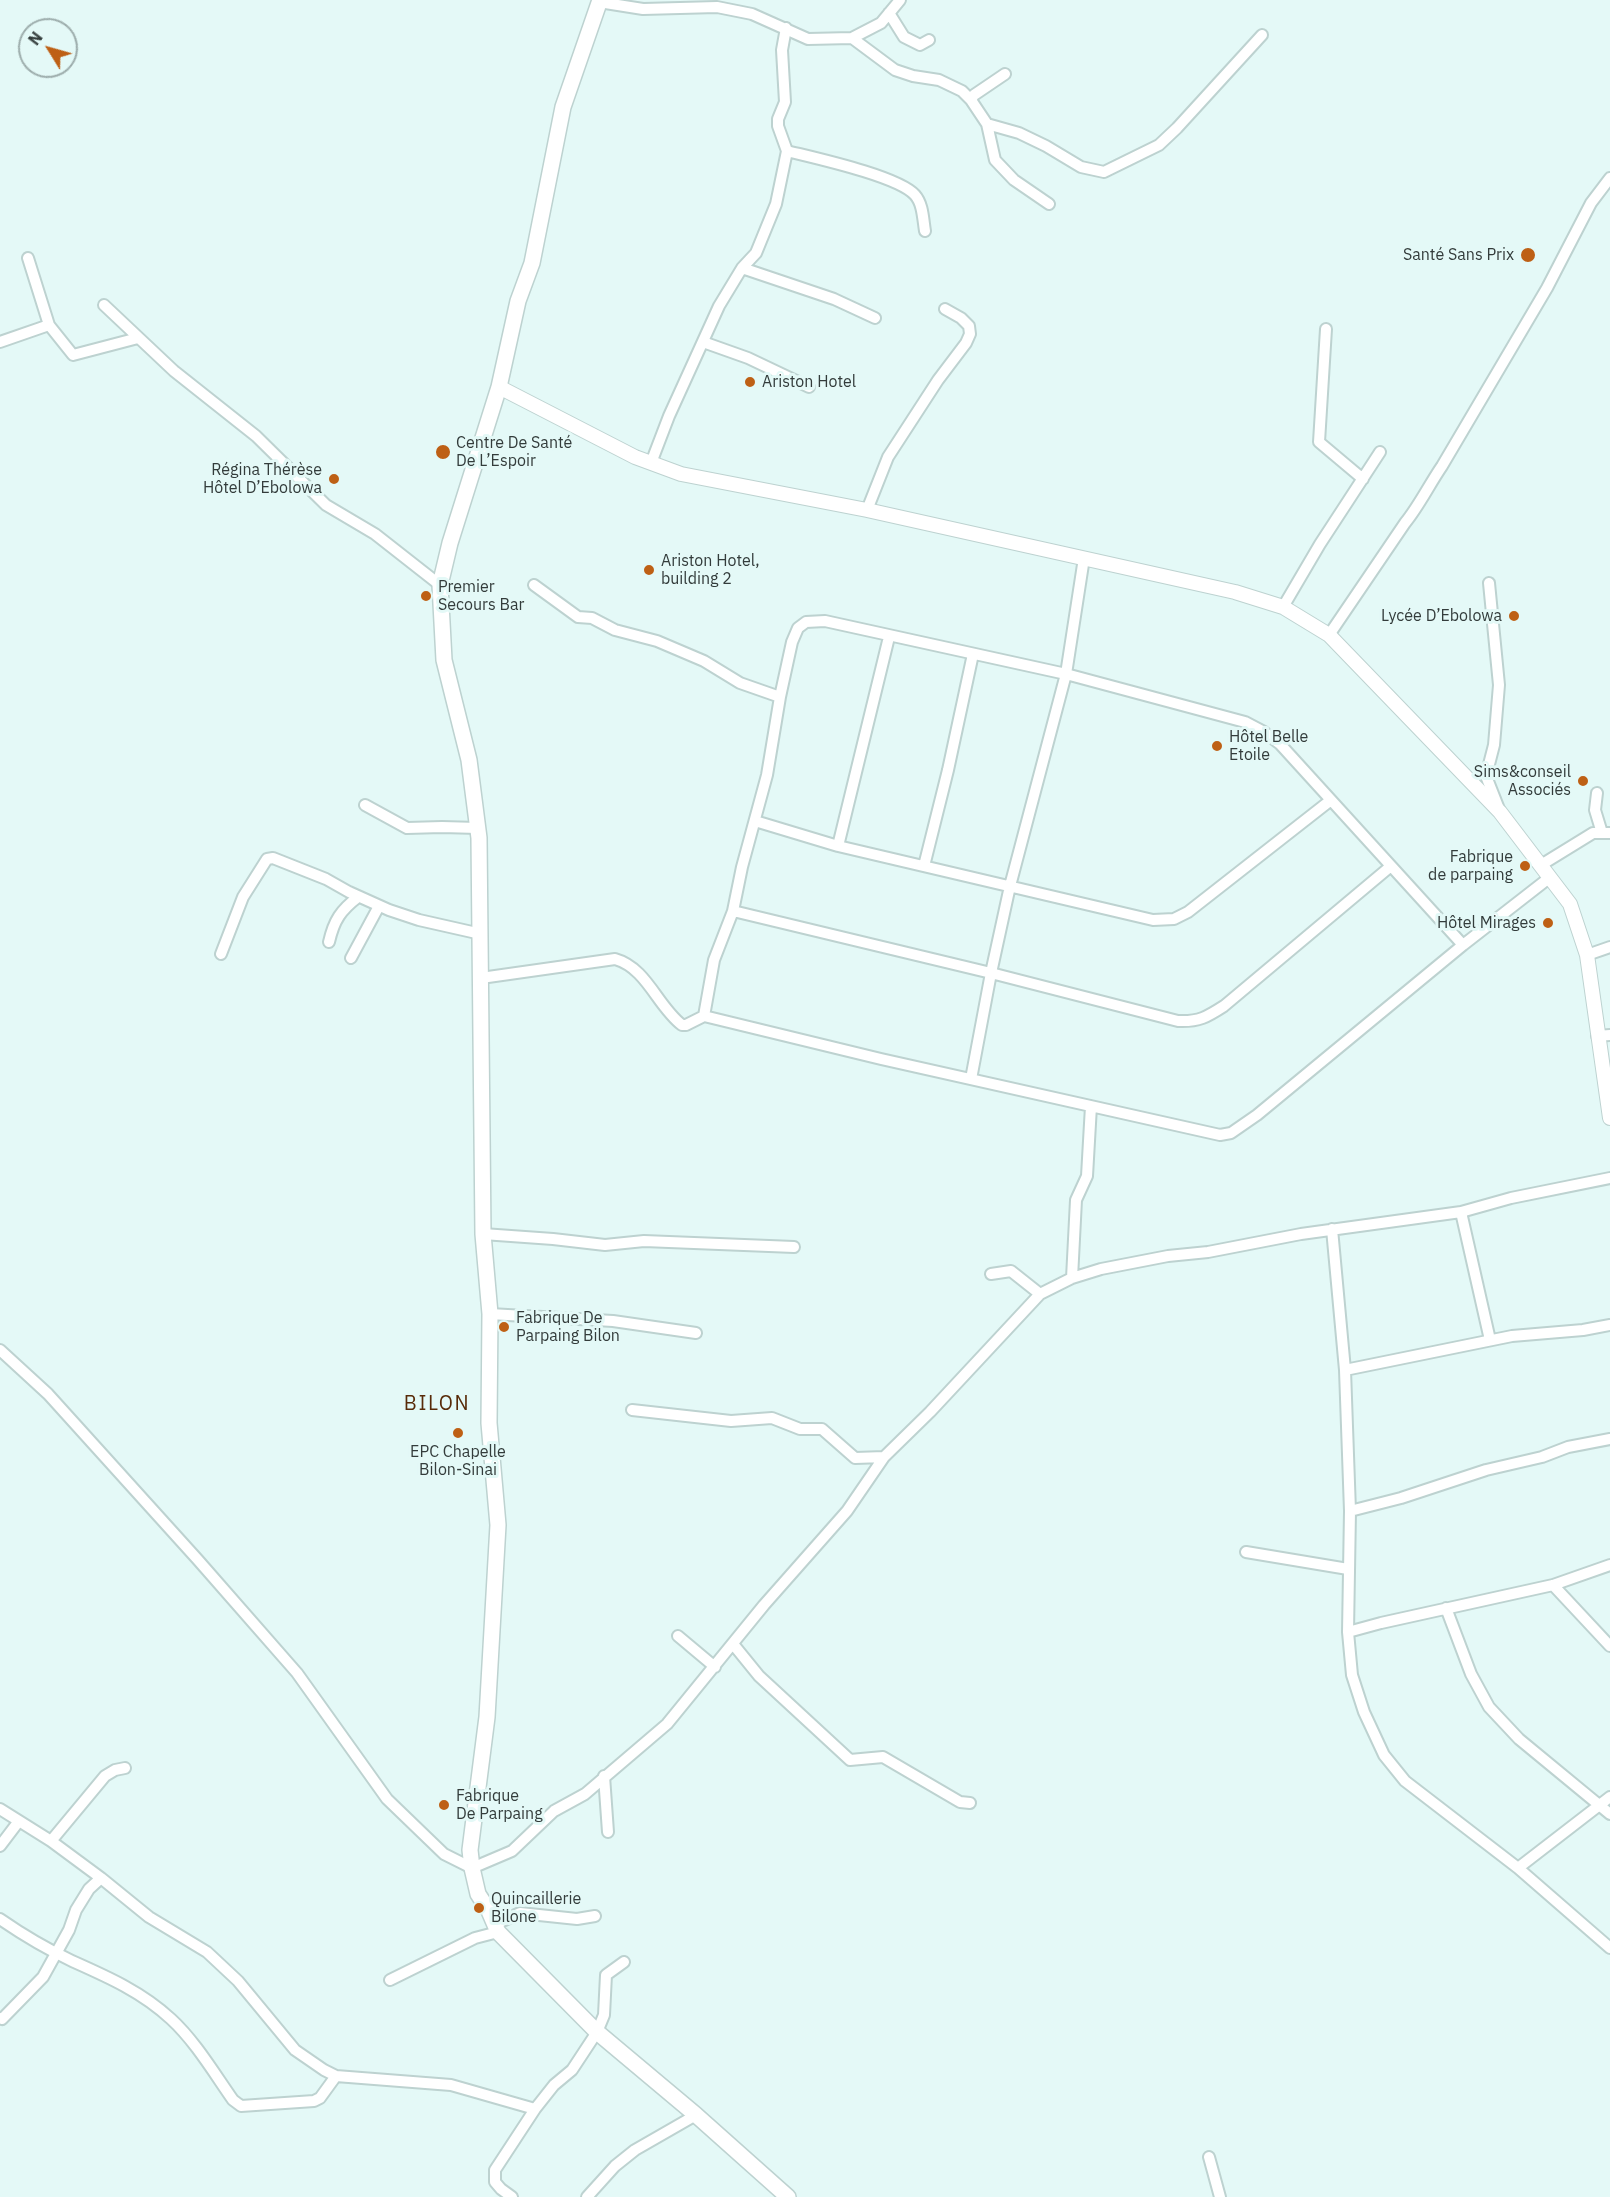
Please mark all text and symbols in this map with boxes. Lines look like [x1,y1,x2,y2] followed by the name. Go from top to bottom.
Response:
[18,18,78,78] north arrow
[24,28,47,49] text: N
[1403,245,1514,265] place label: Santé Sans Prix
[1519,246,1537,264] marker: Santé Sans Prix
[762,372,856,392] place label: Ariston Hotel
[743,375,757,389] marker: Ariston Hotel
[456,433,572,471] place label: Centre De Santé De L’Espoir
[434,443,452,461] marker: Centre De Santé De L’Espoir
[203,460,322,498] place label: Régina Thérèse Hôtel D’Ebolowa
[327,472,341,486] marker: Régina Thérèse Hôtel D’Ebolowa
[661,551,760,589] place label: Ariston Hotel, building 2
[642,563,656,577] marker: Ariston Hotel, building 2
[438,577,524,615] place label: Premier Secours Bar
[419,589,433,603] marker: Premier Secours Bar
[1381,606,1502,626] place label: Lycée D’Ebolowa
[1507,609,1521,623] marker: Lycée D’Ebolowa
[1229,727,1308,765] place label: Hôtel Belle Etoile
[1210,739,1224,753] marker: Hôtel Belle Etoile
[1474,762,1571,800] place label: Sims&conseil Associés
[1576,774,1590,788] marker: Sims&conseil Associés
[1428,847,1513,885] place label: Fabrique de parpaing
[1518,859,1532,873] marker: Fabrique de parpaing
[1437,913,1536,933] place label: Hôtel Mirages
[1541,916,1555,930] marker: Hôtel Mirages
[516,1308,620,1346] place label: Fabrique De Parpaing Bilon
[497,1320,511,1334] marker: Fabrique De Parpaing Bilon
[404,1392,470,1416] district label: BILON
[451,1426,465,1440] marker: EPC Chapelle Bilon-Sinai
[410,1442,506,1480] place label: EPC Chapelle Bilon-Sinai
[456,1786,543,1824] place label: Fabrique De Parpaing
[437,1798,451,1812] marker: Fabrique De Parpaing
[491,1889,581,1927] place label: Quincaillerie Bilone
[472,1901,486,1915] marker: Quincaillerie Bilone

